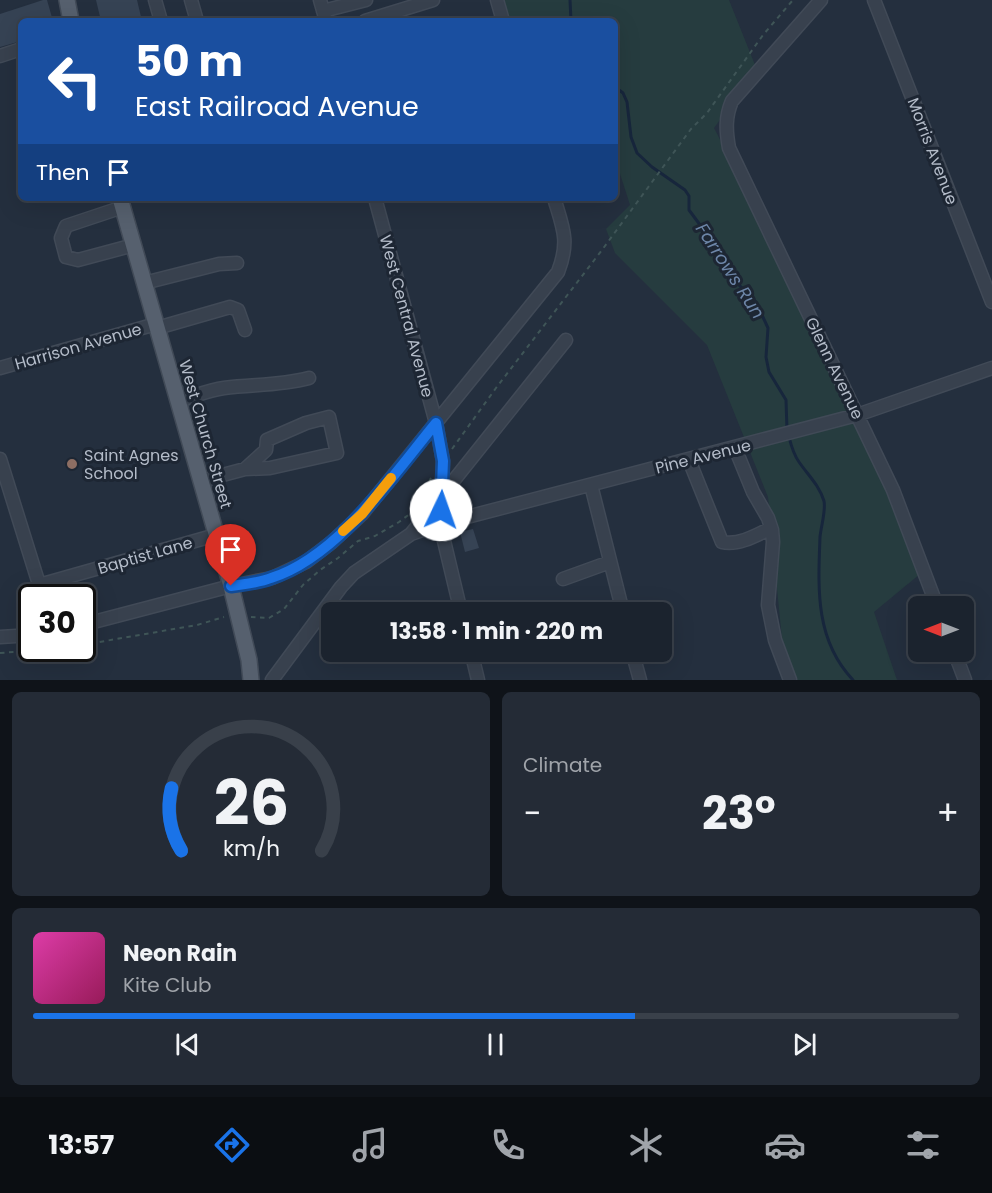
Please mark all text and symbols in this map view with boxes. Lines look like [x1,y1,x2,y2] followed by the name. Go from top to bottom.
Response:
[135,32,243,91] text: 50 m
[36,42,114,120] icon: left
[135,88,419,125] text: East Railroad Avenue
[902,95,963,208] street label: Morris Avenue
[102,156,135,189] icon: arrive
[36,157,90,188] text: Then
[690,218,771,324] water label: Farrows Run
[374,232,439,400] street label: West Central Avenue
[800,313,869,423] street label: Glenn Avenue
[12,317,144,376] street label: Harrison Avenue
[173,357,238,511] street label: West Church Street
[653,433,753,479] street label: Pine Avenue
[84,444,179,485] place label: Saint Agnes School
[65,457,79,471] marker: Saint Agnes School
[409,478,473,542] position arrow
[205,524,256,586] pin
[95,531,195,580] street label: Baptist Lane
[214,533,247,566] icon: arrive
[18,584,96,662] speed limit sign: 30
[908,596,974,662] north arrow
[908,596,974,662] map controls
[390,616,603,647] text: 13:58 · 1 min · 220 m
[523,751,602,779] text: Climate
[213,759,289,847] text: 26
[702,782,776,845] text: 23°
[523,790,541,837] text: −
[936,790,959,837] text: +
[222,833,280,864] text: km/h
[123,938,237,969] text: Neon Rain
[123,971,212,999] text: Kite Club
[171,1028,204,1061] icon: previous
[479,1028,512,1061] icon: pause
[788,1028,821,1061] icon: next
[211,1124,253,1166] icon: directions
[349,1124,391,1166] icon: music
[487,1124,529,1166] icon: phone
[625,1124,667,1166] icon: climate
[764,1124,806,1166] icon: car
[902,1124,944,1166] icon: filters
[48,1126,114,1163] text: 13:57

